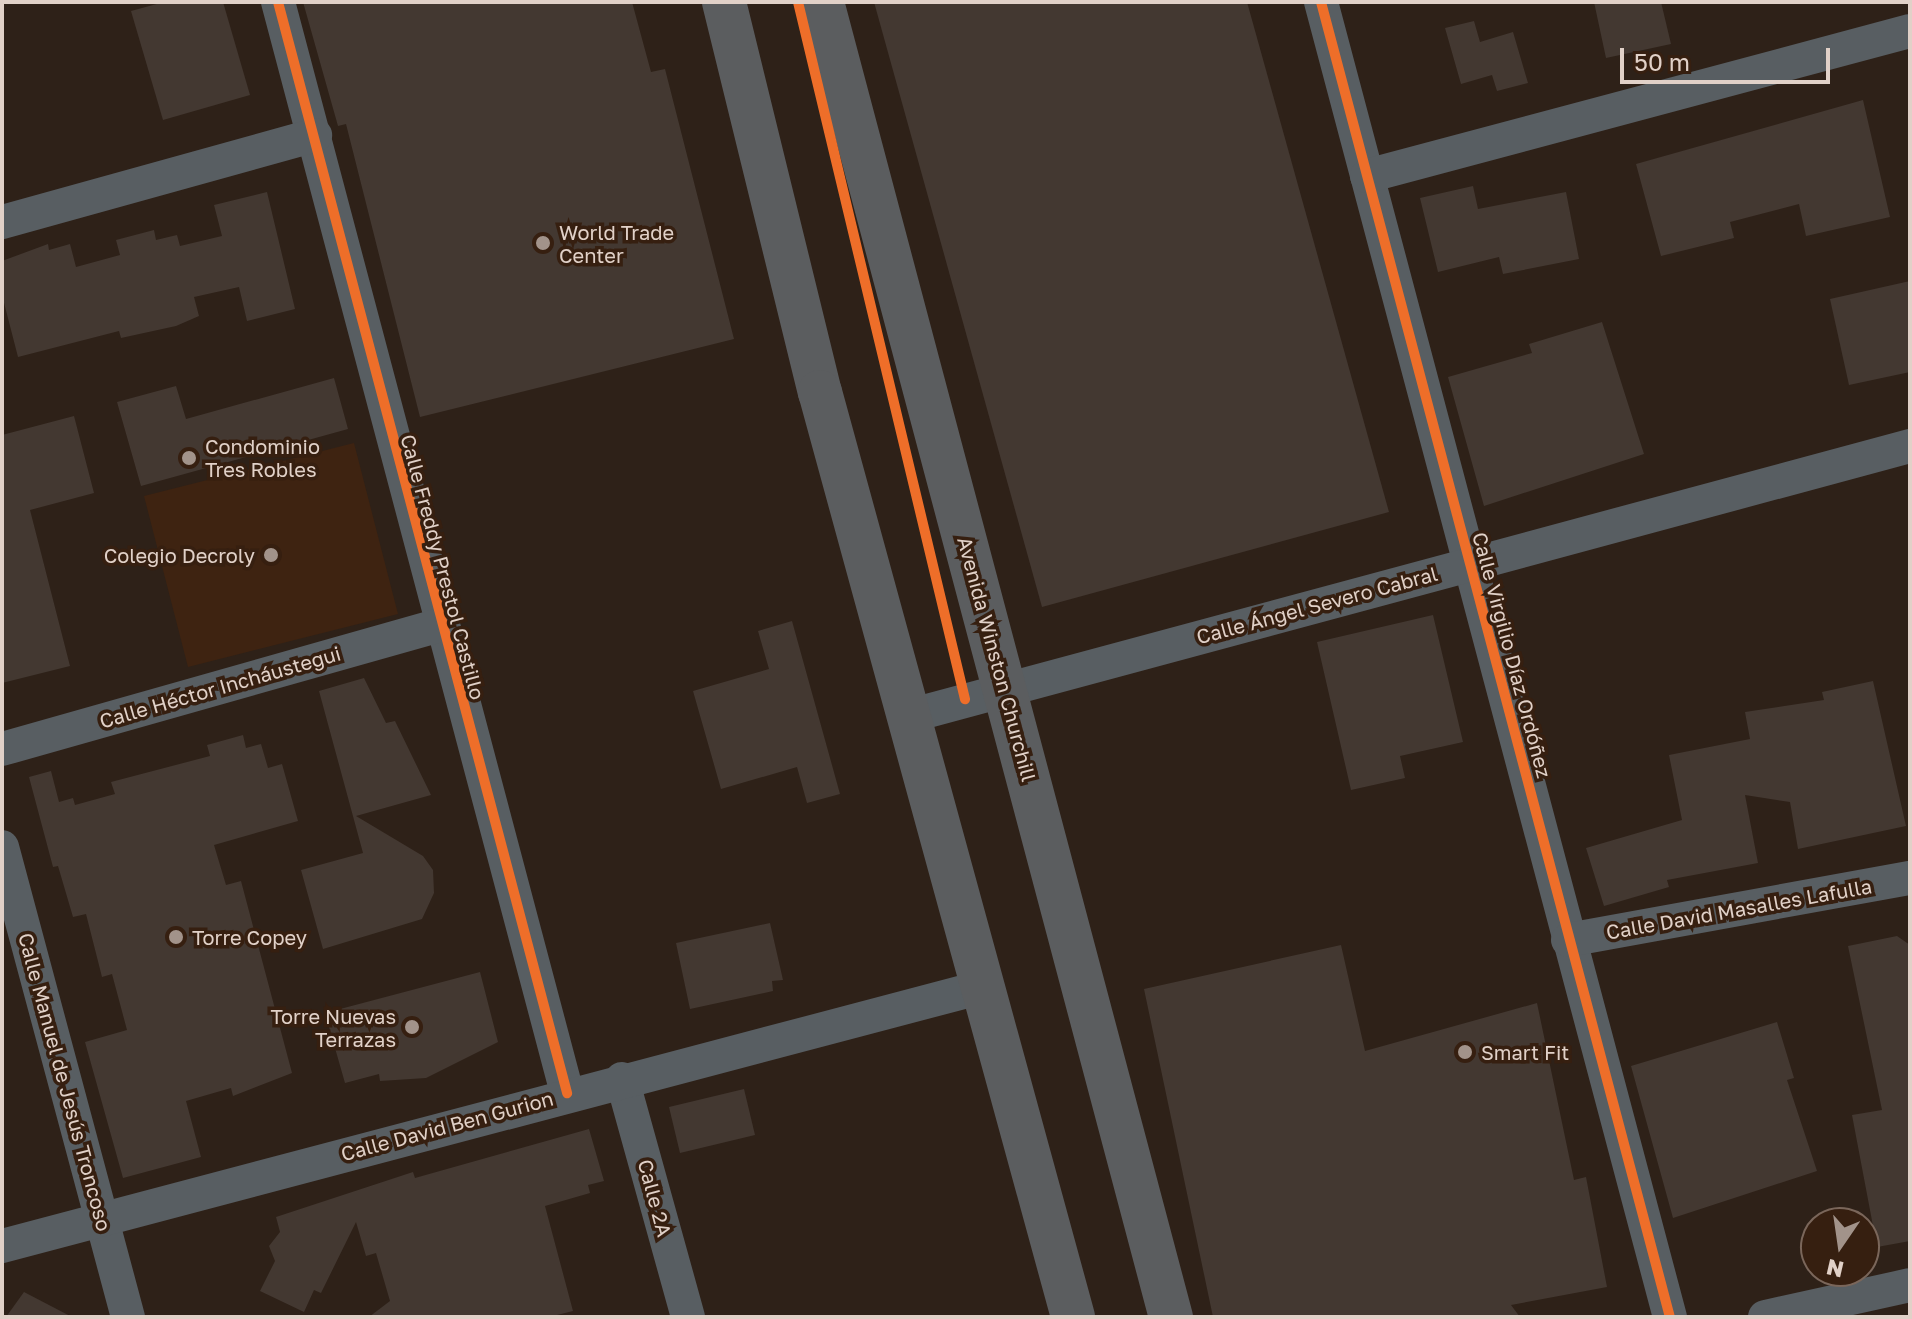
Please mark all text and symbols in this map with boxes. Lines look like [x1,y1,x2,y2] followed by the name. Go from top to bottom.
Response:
[1624,32,1834,82] scale bar
[1634,47,1690,76] text: 50 m
[559,220,674,267] place label: World Trade Center
[534,234,552,252] marker: World Trade Center
[396,432,490,702] street label: Calle Freddy Prestol Castillo
[205,434,320,481] place label: Condominio Tres Robles
[180,449,198,467] marker: Condominio Tres Robles
[1468,529,1556,781] street label: Calle Virgilio Díaz Ordóñez
[953,534,1041,784] street label: Avenida Winston Churchill
[104,543,255,567] place label: Colegio Decroly
[262,546,280,564] marker: Colegio Decroly
[1194,561,1440,649] street label: Calle Ángel Severo Cabral
[97,641,343,733] street label: Calle Héctor Incháustegui
[1604,874,1874,944] street label: Calle David Masalles Lafulla
[192,925,307,949] place label: Torre Copey
[167,928,185,946] marker: Torre Copey
[14,930,116,1234] street label: Calle Manuel de Jesús Troncoso
[270,1004,396,1051] place label: Torre Nuevas Terrazas
[403,1018,421,1036] marker: Torre Nuevas Terrazas
[1481,1040,1569,1064] place label: Smart Fit
[1456,1043,1474,1061] marker: Smart Fit
[338,1086,556,1166] street label: Calle David Ben Gurion
[633,1157,677,1239] street label: Calle 2A
[1800,1207,1880,1287] north arrow
[1824,1254,1846,1284] text: N

